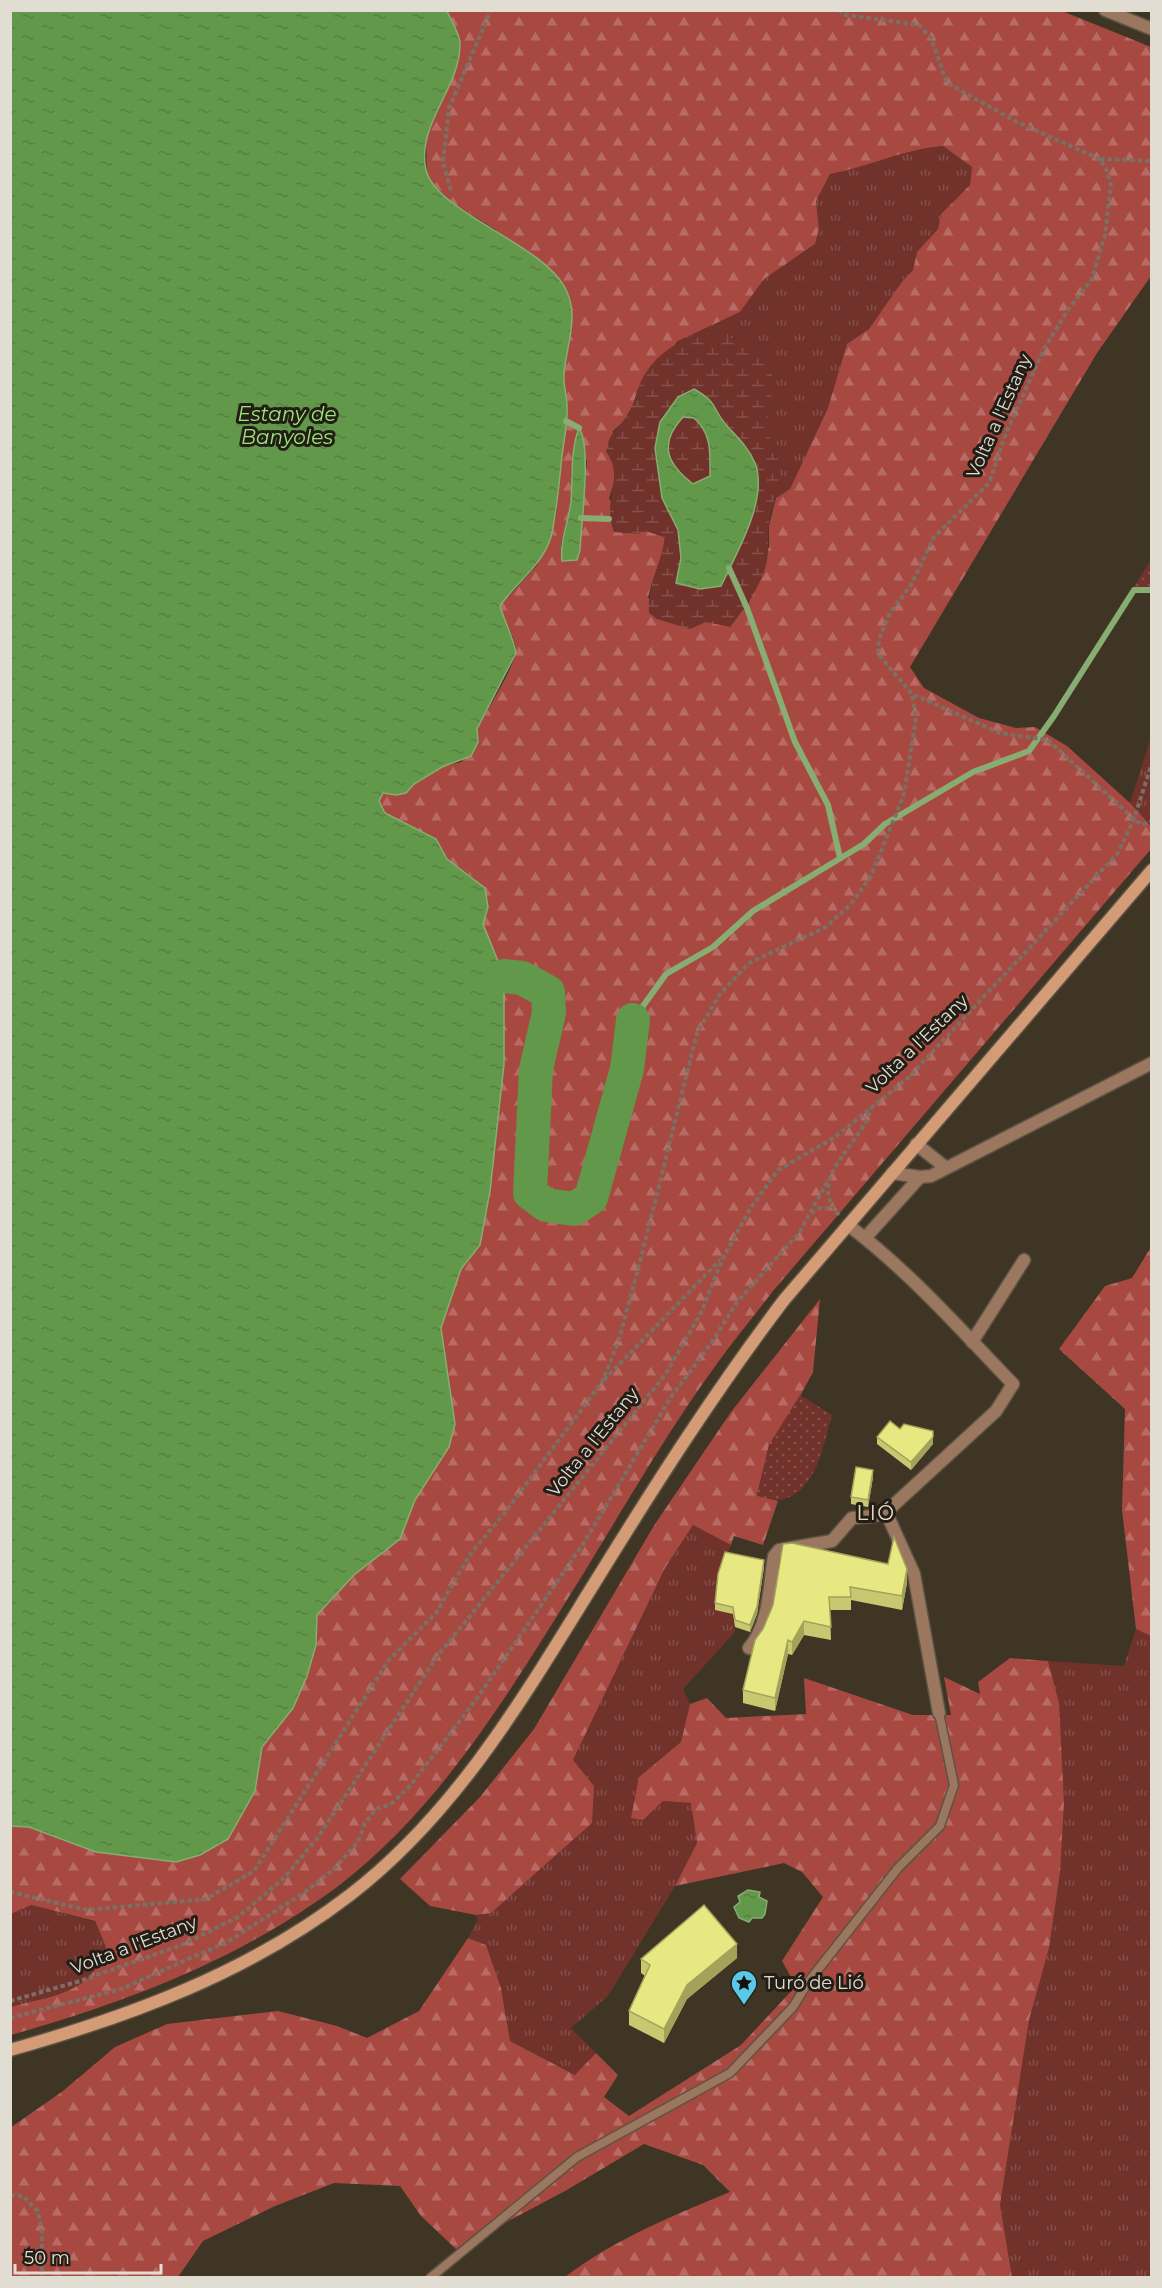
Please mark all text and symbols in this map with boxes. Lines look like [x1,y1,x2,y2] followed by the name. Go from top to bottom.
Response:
[962,350,1036,481] street label: Volta a l'Estany
[237,402,337,449] water label: Estany de Banyoles
[861,990,973,1098] street label: Volta a l'Estany
[542,1383,644,1501] street label: Volta a l'Estany
[856,1501,896,1525] district label: LIÓ
[68,1911,200,1979] street label: Volta a l'Estany
[729,1968,759,2006] place icon: Turó de Lió
[764,1972,864,1994] place label: Turó de Lió
[15,2237,160,2275] scale bar
[24,2247,70,2269] text: 50 m

